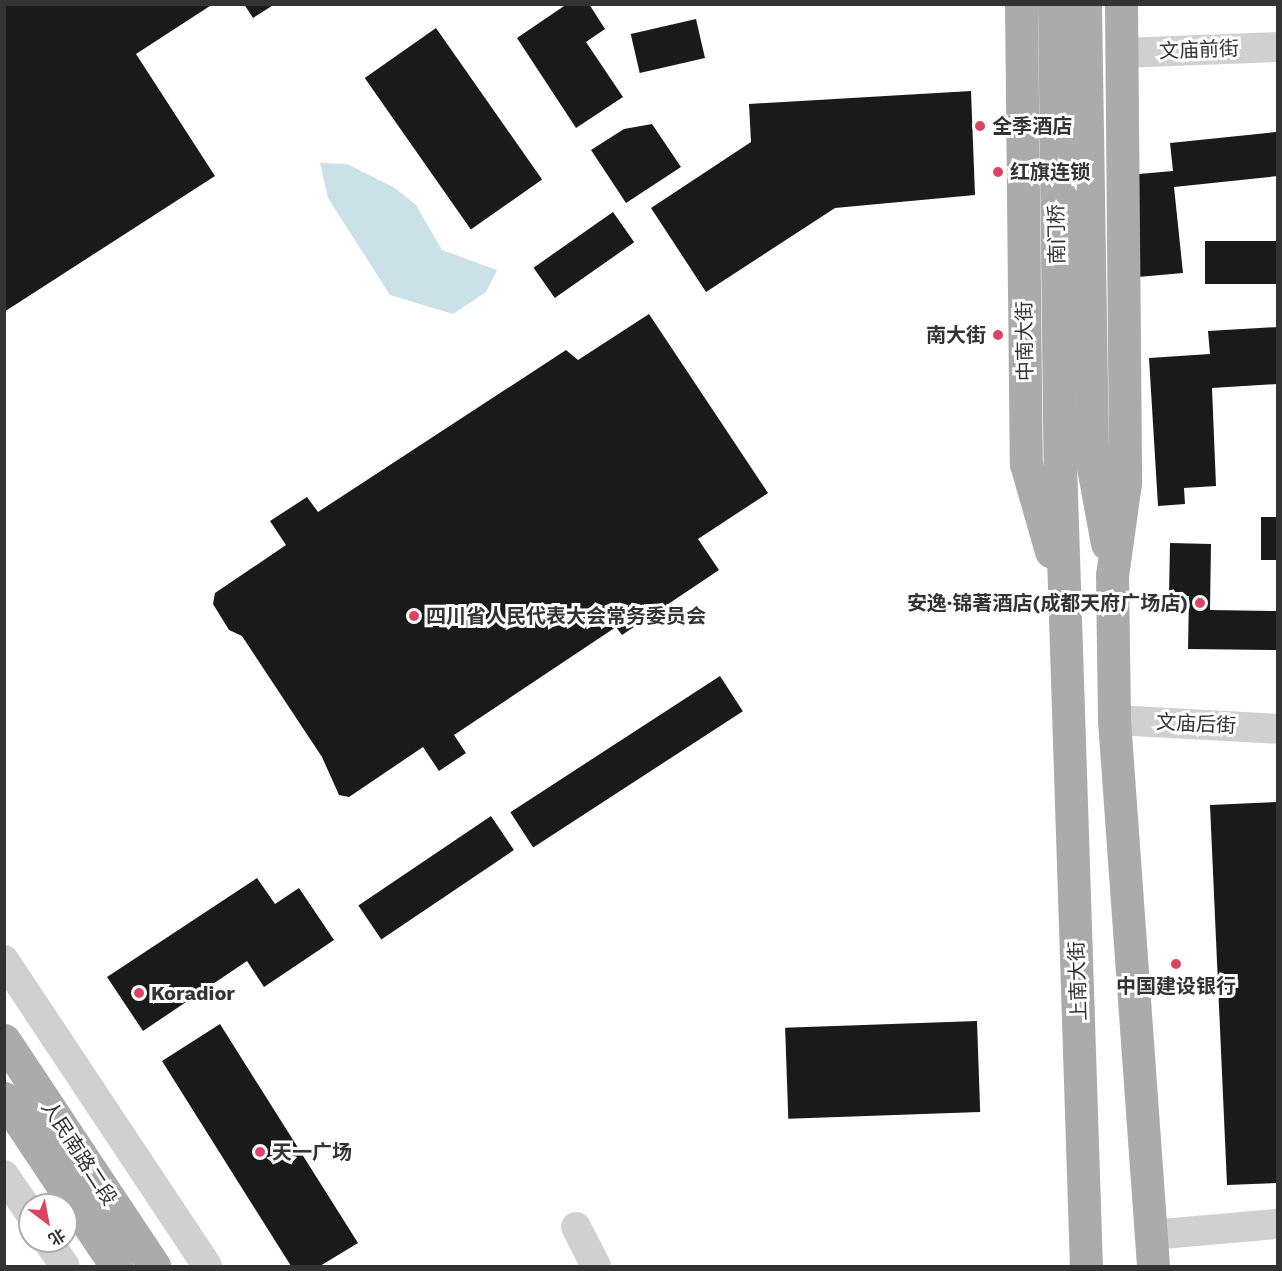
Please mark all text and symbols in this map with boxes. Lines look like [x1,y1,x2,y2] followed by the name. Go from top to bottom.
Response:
[1159,37,1239,63] street label: 文庙前街
[992,114,1072,138] place label: 全季酒店
[973,119,987,133] marker: 全季酒店
[1010,160,1090,184] place label: 红旗连锁
[991,165,1005,179] marker: 红旗连锁
[1044,204,1070,264] street label: 南门桥
[1012,301,1038,381] street label: 中南大街
[926,323,986,347] place label: 南大街
[991,328,1005,342] marker: 南大街
[907,591,1188,615] place label: 安逸·锦著酒店(成都天府广场店)
[1193,596,1207,610] marker: 安逸·锦著酒店(成都天府广场店)
[426,604,706,628] place label: 四川省人民代表大会常务委员会
[407,609,421,623] marker: 四川省人民代表大会常务委员会
[1155,710,1237,738] street label: 文庙后街
[1065,941,1091,1021] street label: 上南大街
[1169,957,1183,971] marker: 中国建设银行
[1116,974,1236,998] place label: 中国建设银行
[151,981,235,1005] place label: Koradior
[132,986,146,1000] marker: Koradior
[36,1096,122,1210] street label: 人民南路二段
[272,1140,352,1164] place label: 天一广场
[253,1145,267,1159] marker: 天一广场
[18,1193,78,1253] north arrow
[45,1225,69,1249] text: 北

